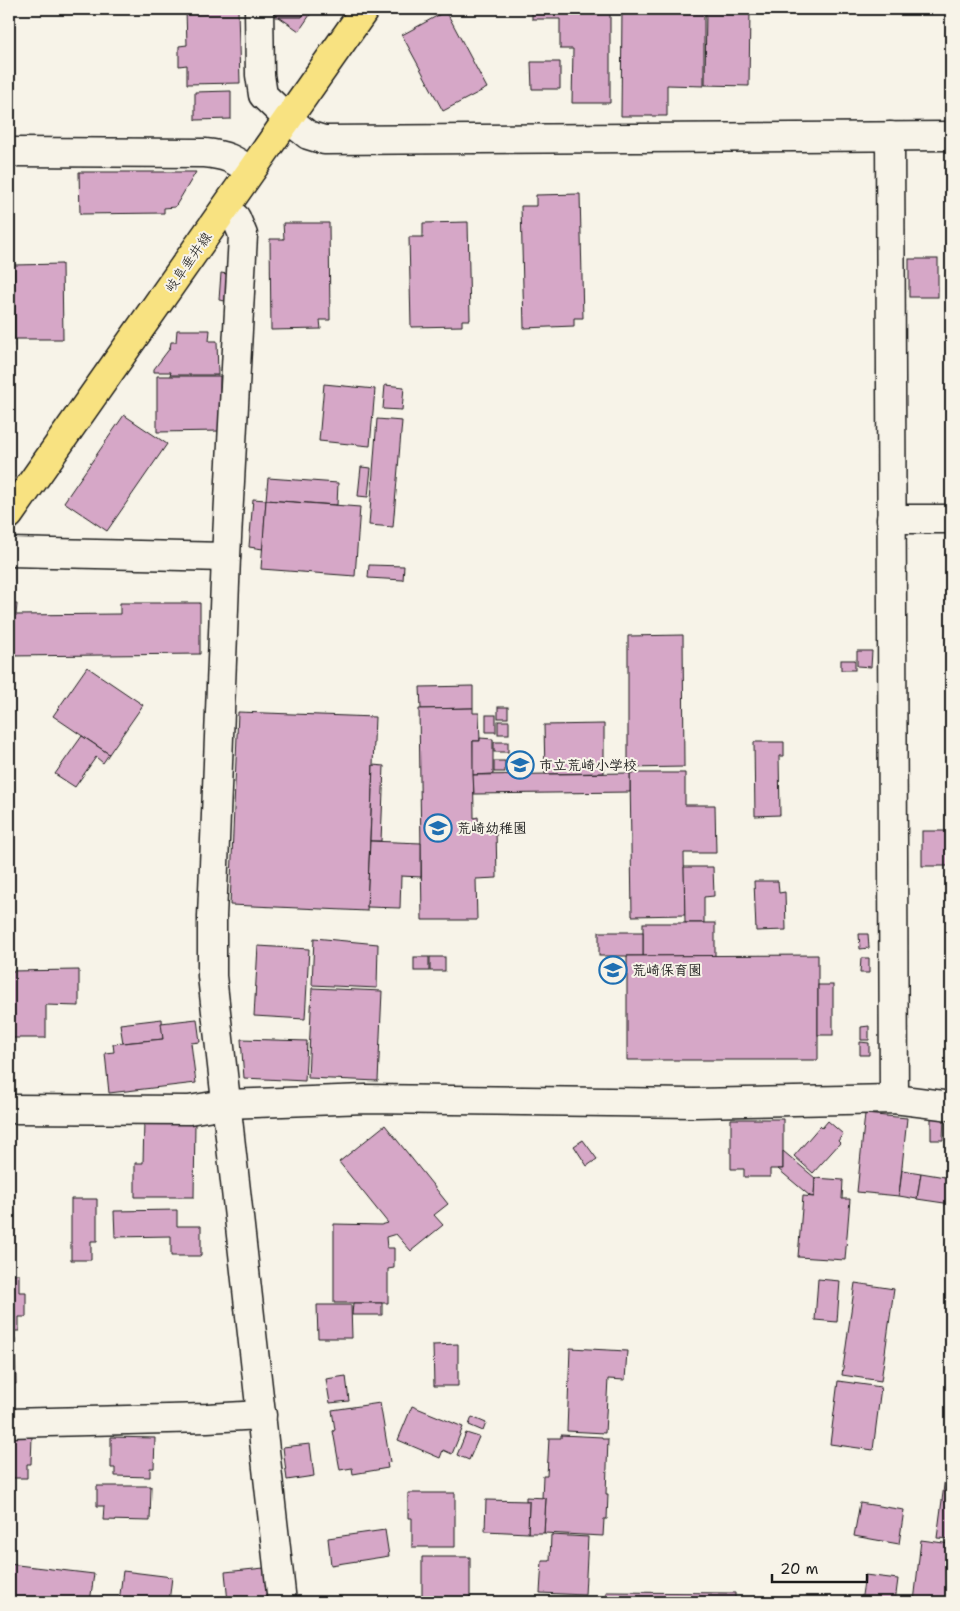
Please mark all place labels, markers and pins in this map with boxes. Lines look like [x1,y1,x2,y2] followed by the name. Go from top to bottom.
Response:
[505,750,535,780] school or university icon: 市立荒崎小学校
[539,756,637,774] place label: 市立荒崎小学校
[423,813,453,843] school or university icon: 荒崎幼稚園
[457,819,527,837] place label: 荒崎幼稚園
[598,955,628,985] school or university icon: 荒崎保育園
[632,961,702,979] place label: 荒崎保育園

